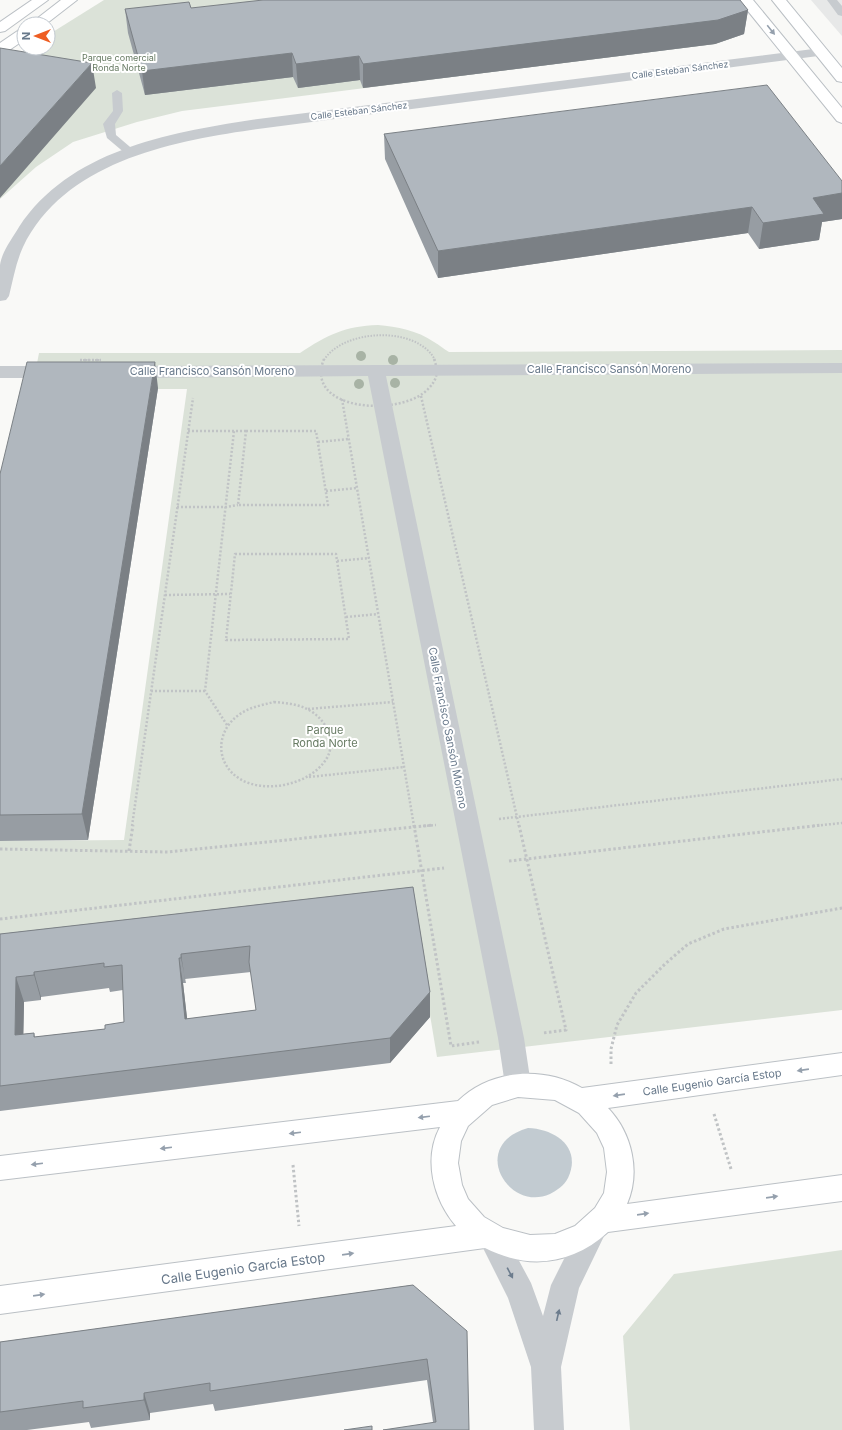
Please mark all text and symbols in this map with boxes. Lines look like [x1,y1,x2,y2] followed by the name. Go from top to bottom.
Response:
[16,16,56,56] north arrow
[766,25,775,36] one-way arrow
[19,32,33,40] text: N
[82,52,156,73] park label: Parque comercial Ronda Norte
[631,58,729,81] street label: Calle Esteban Sánchez
[310,99,408,122] street label: Calle Esteban Sánchez
[527,362,692,376] street label: Calle Francisco Sansón Moreno
[130,364,295,378] street label: Calle Francisco Sansón Moreno
[425,646,471,810] street label: Calle Francisco Sansón Moreno
[292,723,358,750] park label: Parque Ronda Norte
[642,1065,783,1099] street label: Calle Eugenio García Estop
[797,1067,809,1073] one-way arrow
[613,1092,625,1098] one-way arrow
[418,1114,430,1120] one-way arrow
[289,1129,301,1136] one-way arrow
[160,1145,172,1151] one-way arrow
[31,1160,43,1167] one-way arrow
[766,1194,778,1201] one-way arrow
[637,1211,649,1218] one-way arrow
[160,1249,326,1287] street label: Calle Eugenio García Estop
[342,1251,354,1257] one-way arrow
[507,1267,513,1279] one-way arrow
[33,1292,45,1298] one-way arrow
[555,1309,561,1321] one-way arrow

